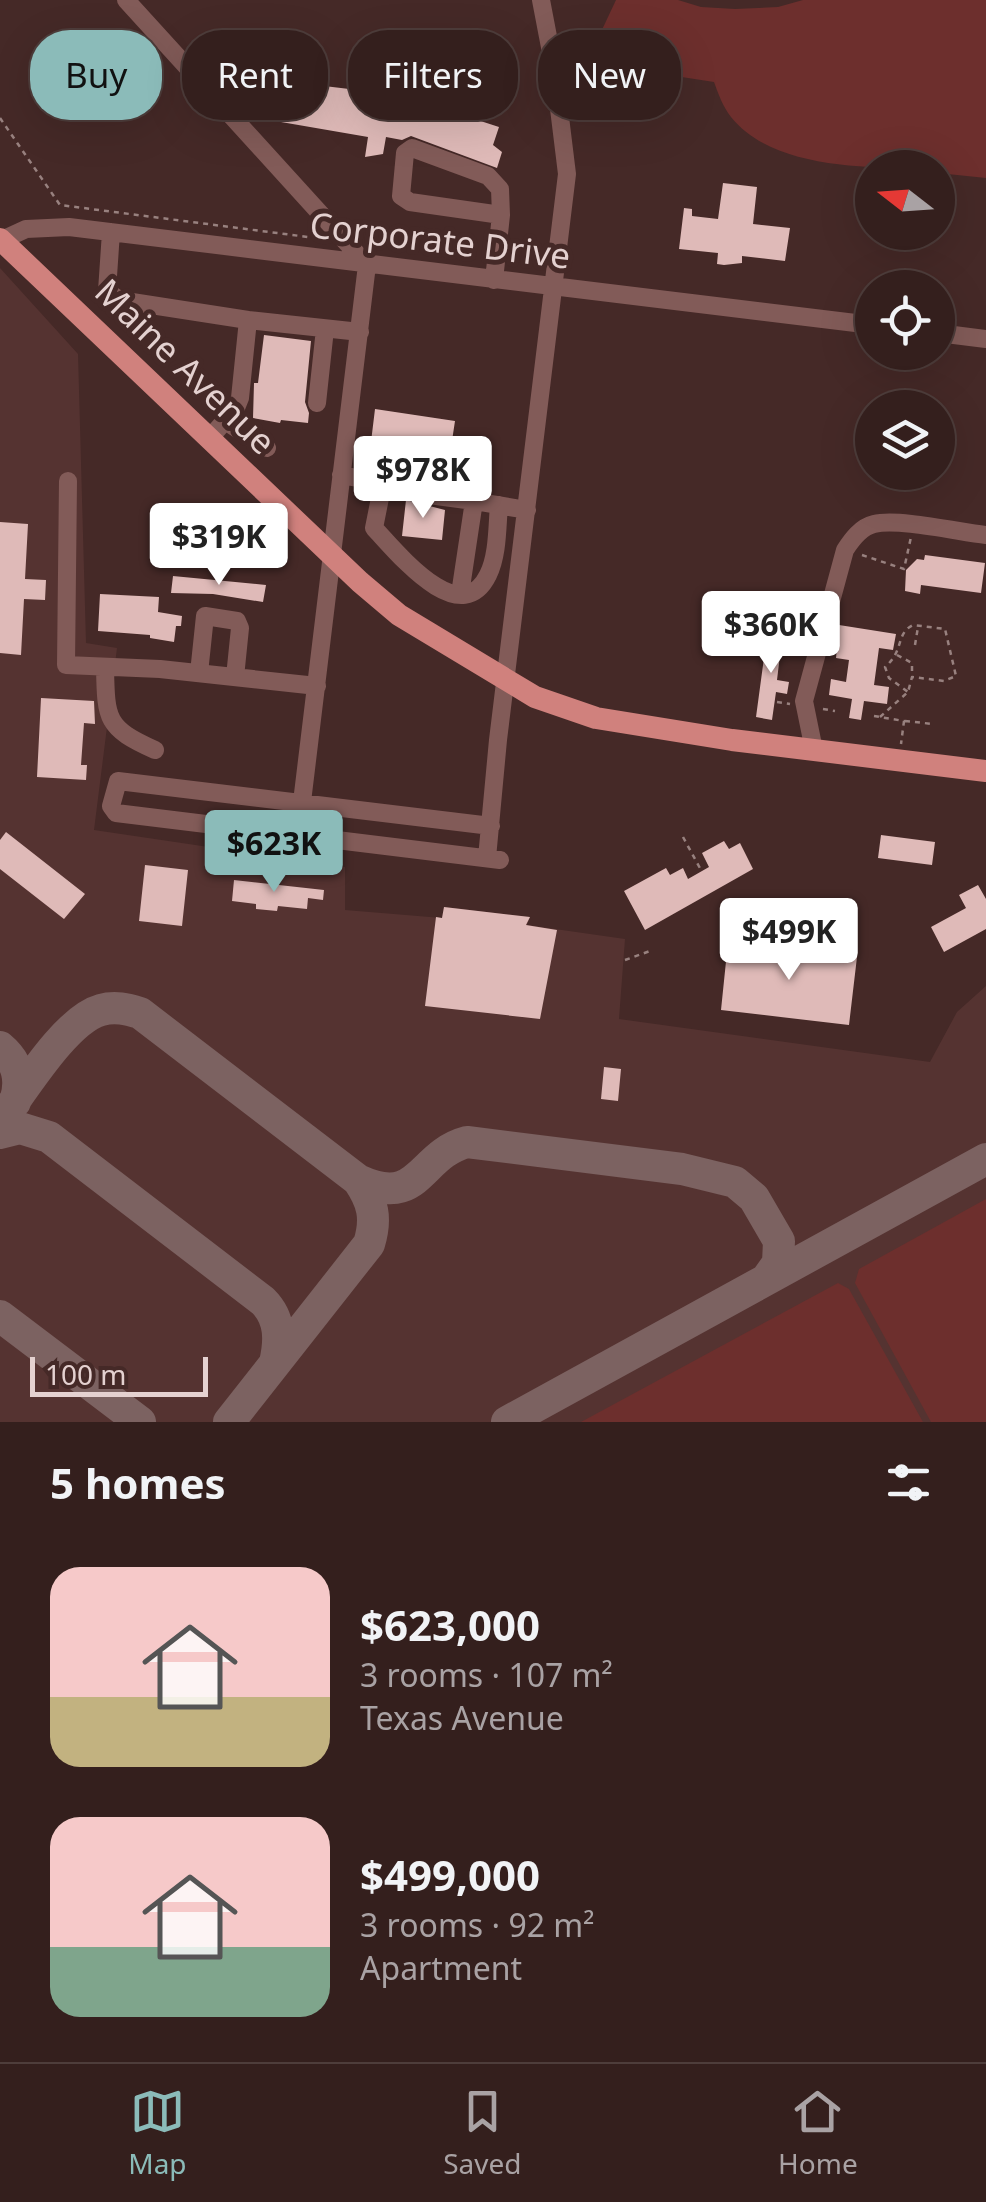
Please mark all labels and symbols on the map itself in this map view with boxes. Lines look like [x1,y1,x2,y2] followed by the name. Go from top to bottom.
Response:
[855,150,955,250] north arrow
[307,200,573,279] street label: Corporate Drive
[86,268,286,464] street label: Maine Avenue
[353,436,493,521] pin: $978K
[149,503,289,588] pin: $319K
[701,591,841,676] pin: $360K
[204,810,344,895] pin: $623K
[719,898,859,983] pin: $499K
[30,1352,208,1396] scale bar

